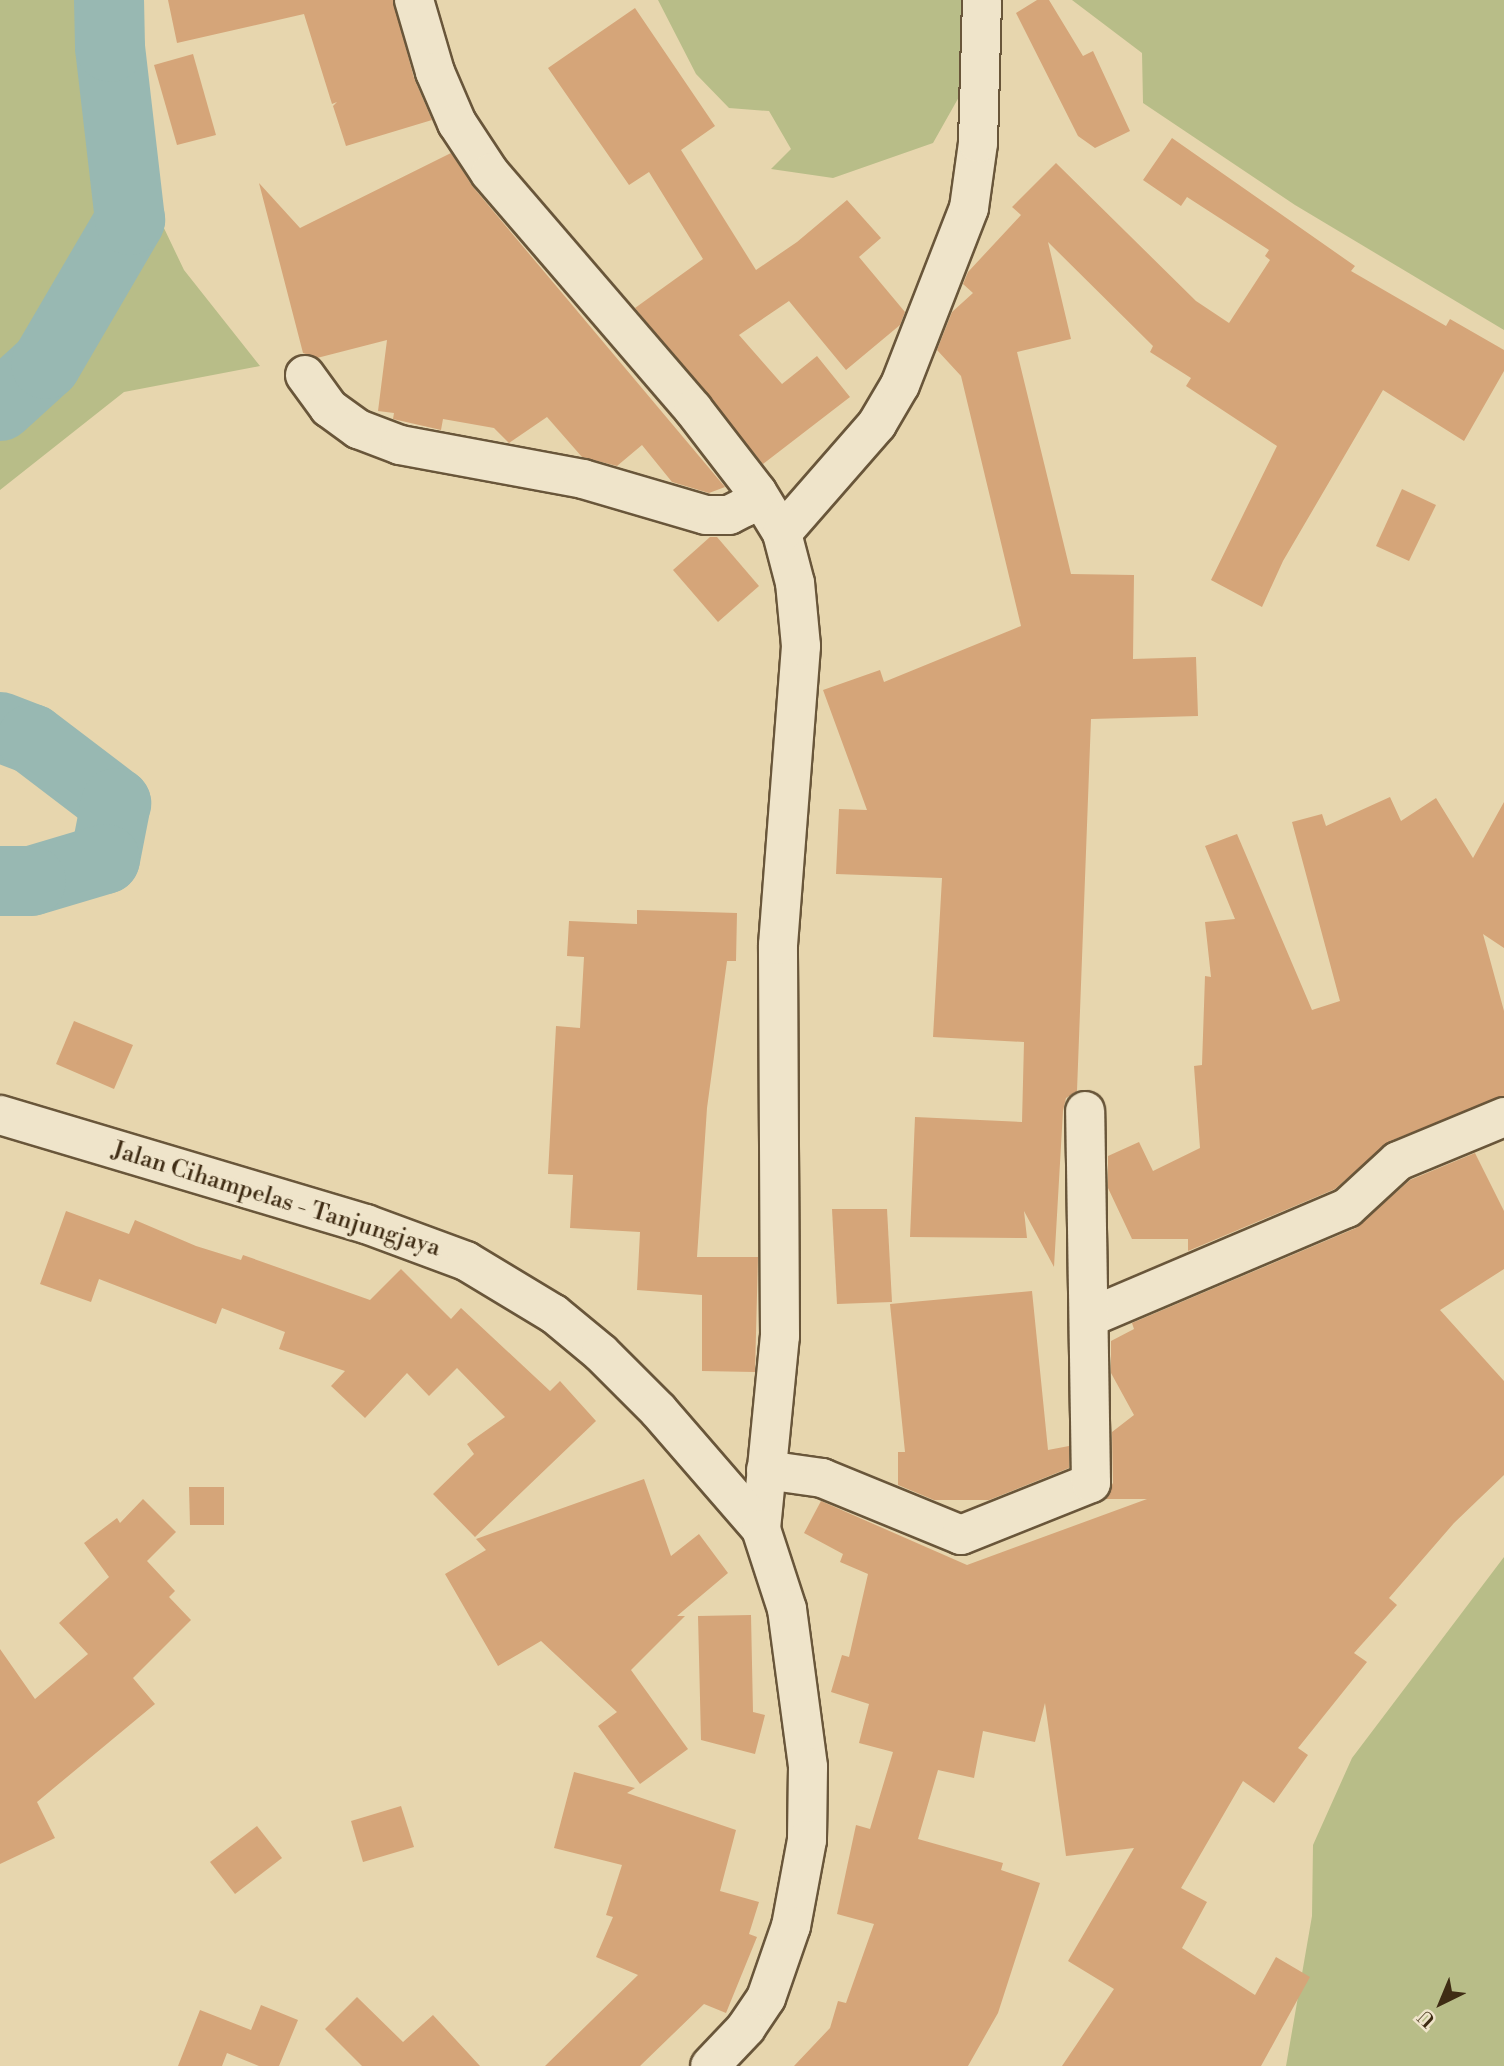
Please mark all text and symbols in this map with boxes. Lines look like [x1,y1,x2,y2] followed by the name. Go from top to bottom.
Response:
[108,1136,444,1264] street label: Jalan Cihampelas - Tanjungjaya
[1406,1968,1476,2038] north arrow
[1413,2005,1440,2032] text: U

